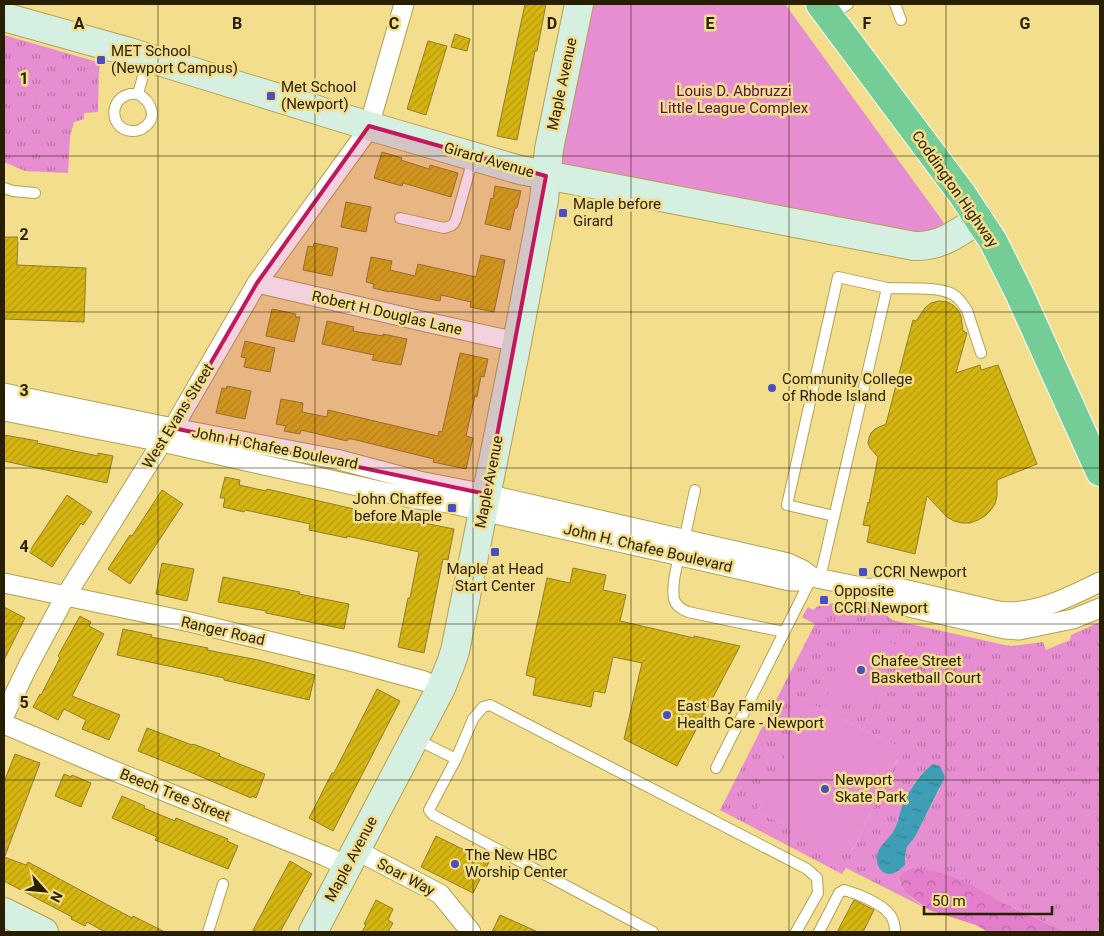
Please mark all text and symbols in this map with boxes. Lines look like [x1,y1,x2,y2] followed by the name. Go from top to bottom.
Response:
[74,14,85,33] text: A
[232,14,242,33] text: B
[389,14,399,33] text: C
[547,14,557,33] text: D
[706,14,715,33] text: E
[863,14,872,33] text: F
[1020,14,1031,33] text: G
[543,36,581,132] street label: Maple Avenue
[111,42,238,77] place label: MET School (Newport Campus)
[95,54,107,66] marker: MET School (Newport Campus)
[19,69,29,88] text: 1
[281,78,356,113] place label: Met School (Newport)
[660,82,809,117] park label: Louis D. Abbruzzi Little League Complex
[265,90,277,102] marker: Met School (Newport)
[908,127,1002,251] street label: Coddington Highway
[442,139,536,181] street label: Girard Avenue
[573,195,661,230] place label: Maple before Girard
[557,207,569,219] marker: Maple before Girard
[19,225,29,244] text: 2
[310,287,464,339] street label: Robert H Douglas Lane
[138,360,218,472] street label: West Evans Street
[782,370,913,405] place label: Community College of Rhode Island
[19,381,29,400] text: 3
[766,382,778,394] marker: Community College of Rhode Island
[190,423,360,473] street label: John H Chafee Boulevard
[471,434,507,530] street label: Maple Avenue
[353,490,442,525] place label: John Chaffee before Maple
[446,502,458,514] marker: John Chaffee before Maple
[562,520,734,576] street label: John H. Chafee Boulevard
[19,537,29,556] text: 4
[489,546,501,558] marker: Maple at Head Start Center
[446,560,544,595] place label: Maple at Head Start Center
[873,563,967,581] place label: CCRI Newport
[857,566,869,578] marker: CCRI Newport
[834,582,928,617] place label: Opposite CCRI Newport
[818,594,830,606] marker: Opposite CCRI Newport
[179,613,267,649] street label: Ranger Road
[871,652,981,687] place label: Chafee Street Basketball Court
[855,664,867,676] marker: Chafee Street Basketball Court
[19,693,29,712] text: 5
[677,697,824,732] place label: East Bay Family Health Care - Newport
[661,709,673,721] marker: East Bay Family Health Care - Newport
[117,765,233,825] street label: Beech Tree Street
[835,771,907,806] place label: Newport Skate Park
[819,783,831,795] marker: Newport Skate Park
[321,813,381,905] street label: Maple Avenue
[465,846,567,881] place label: The New HBC Worship Center
[374,854,438,900] street label: Soar Way
[449,858,461,870] marker: The New HBC Worship Center
[20,866,70,916] north arrow
[924,884,1052,916] scale bar
[47,889,66,905] text: N
[932,892,966,910] text: 50 m

